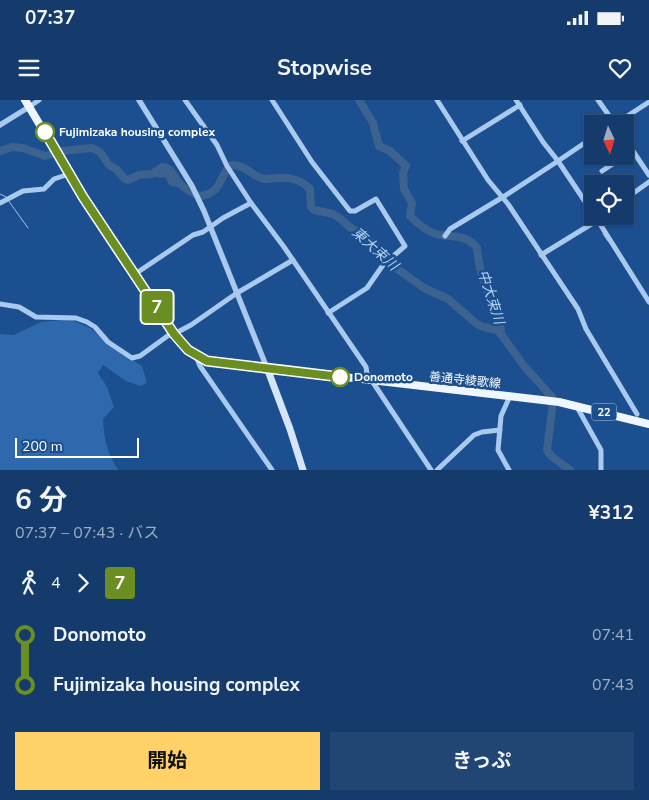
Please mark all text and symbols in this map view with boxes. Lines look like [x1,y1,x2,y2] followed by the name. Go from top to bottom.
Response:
[25,5,75,31] text: 07:37
[277,53,372,83] text: Stopwise
[15,54,43,82] icon: menu
[606,54,634,82] icon: heart
[584,115,634,165] north arrow
[584,115,634,225] map controls
[35,122,55,142] marker: Fujimizaka housing complex
[59,124,215,140] place label: Fujimizaka housing complex
[584,175,634,225] button: locate
[348,223,404,276] water label: 東大束川
[473,267,509,328] water label: 中大束川
[141,291,173,323] line badge: 7
[152,295,162,319] text: 7
[330,367,350,387] marker: Donomoto
[428,368,502,392] street label: 善通寺綾歌線
[354,369,413,385] place label: Donomoto
[592,404,616,420] road number: 22
[15,435,139,458] scale bar
[22,437,63,456] text: 200 m
[15,481,67,519] text: 6 分
[588,500,634,526] text: ¥312
[15,522,159,544] text: 07:37 – 07:43 · バス
[15,569,43,597] icon: walk
[69,569,97,597] icon: forward
[115,571,125,595] text: 7
[51,572,61,594] text: 4
[53,622,146,648] text: Donomoto
[592,624,634,646] text: 07:41
[53,672,300,698] text: Fujimizaka housing complex
[592,674,634,696] text: 07:43
[15,732,320,790] button: 開始
[330,732,634,790] button: きっぷ

